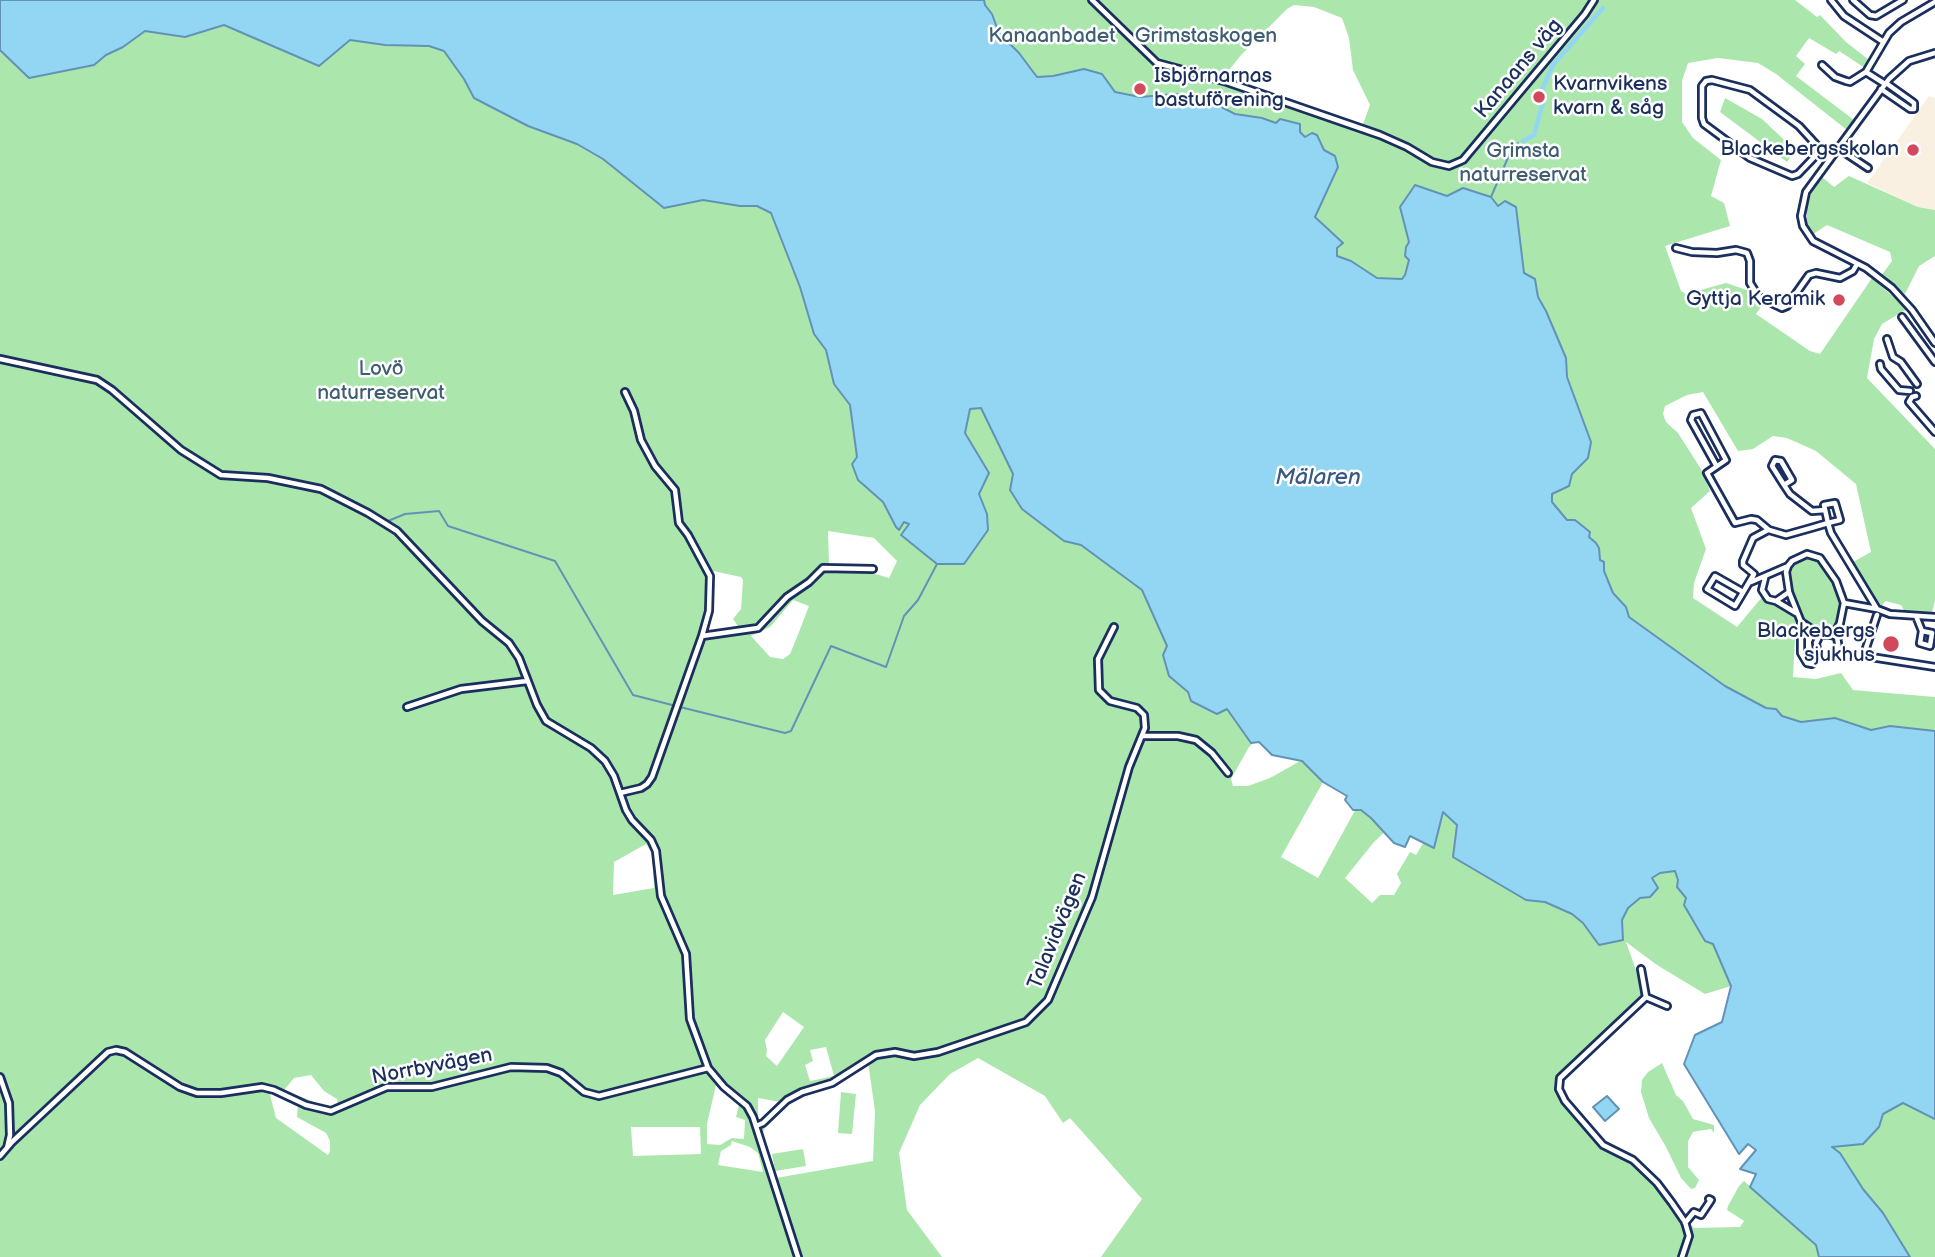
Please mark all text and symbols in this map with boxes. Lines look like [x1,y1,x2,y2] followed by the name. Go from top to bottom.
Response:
[1470,14,1568,124] street label: Kanaans väg
[988,24,1116,50] park label: Kanaanbadet
[1135,24,1277,50] park label: Grimstaskogen
[1154,64,1284,114] place label: Isbjörnarnas bastuförening
[1553,72,1667,122] place label: Kvarnvikens kvarn & såg
[1132,81,1148,97] marker: Isbjörnarnas bastuförening
[1531,89,1547,105] marker: Kvarnvikens kvarn & såg
[1720,137,1899,163] place label: Blackebergsskolan
[1459,139,1587,189] park label: Grimsta naturreservat
[1905,142,1921,158] marker: Blackebergsskolan
[1686,287,1825,313] place label: Gyttja Keramik
[1831,292,1847,308] marker: Gyttja Keramik
[317,357,445,407] park label: Lovö naturreservat
[1275,464,1361,492] water label: Mälaren
[1757,619,1875,669] place label: Blackebergs sjukhus
[1881,634,1901,654] marker: Blackebergs sjukhus
[1023,869,1093,993] street label: Talavidvägen
[370,1043,494,1091] street label: Norrbyvägen

